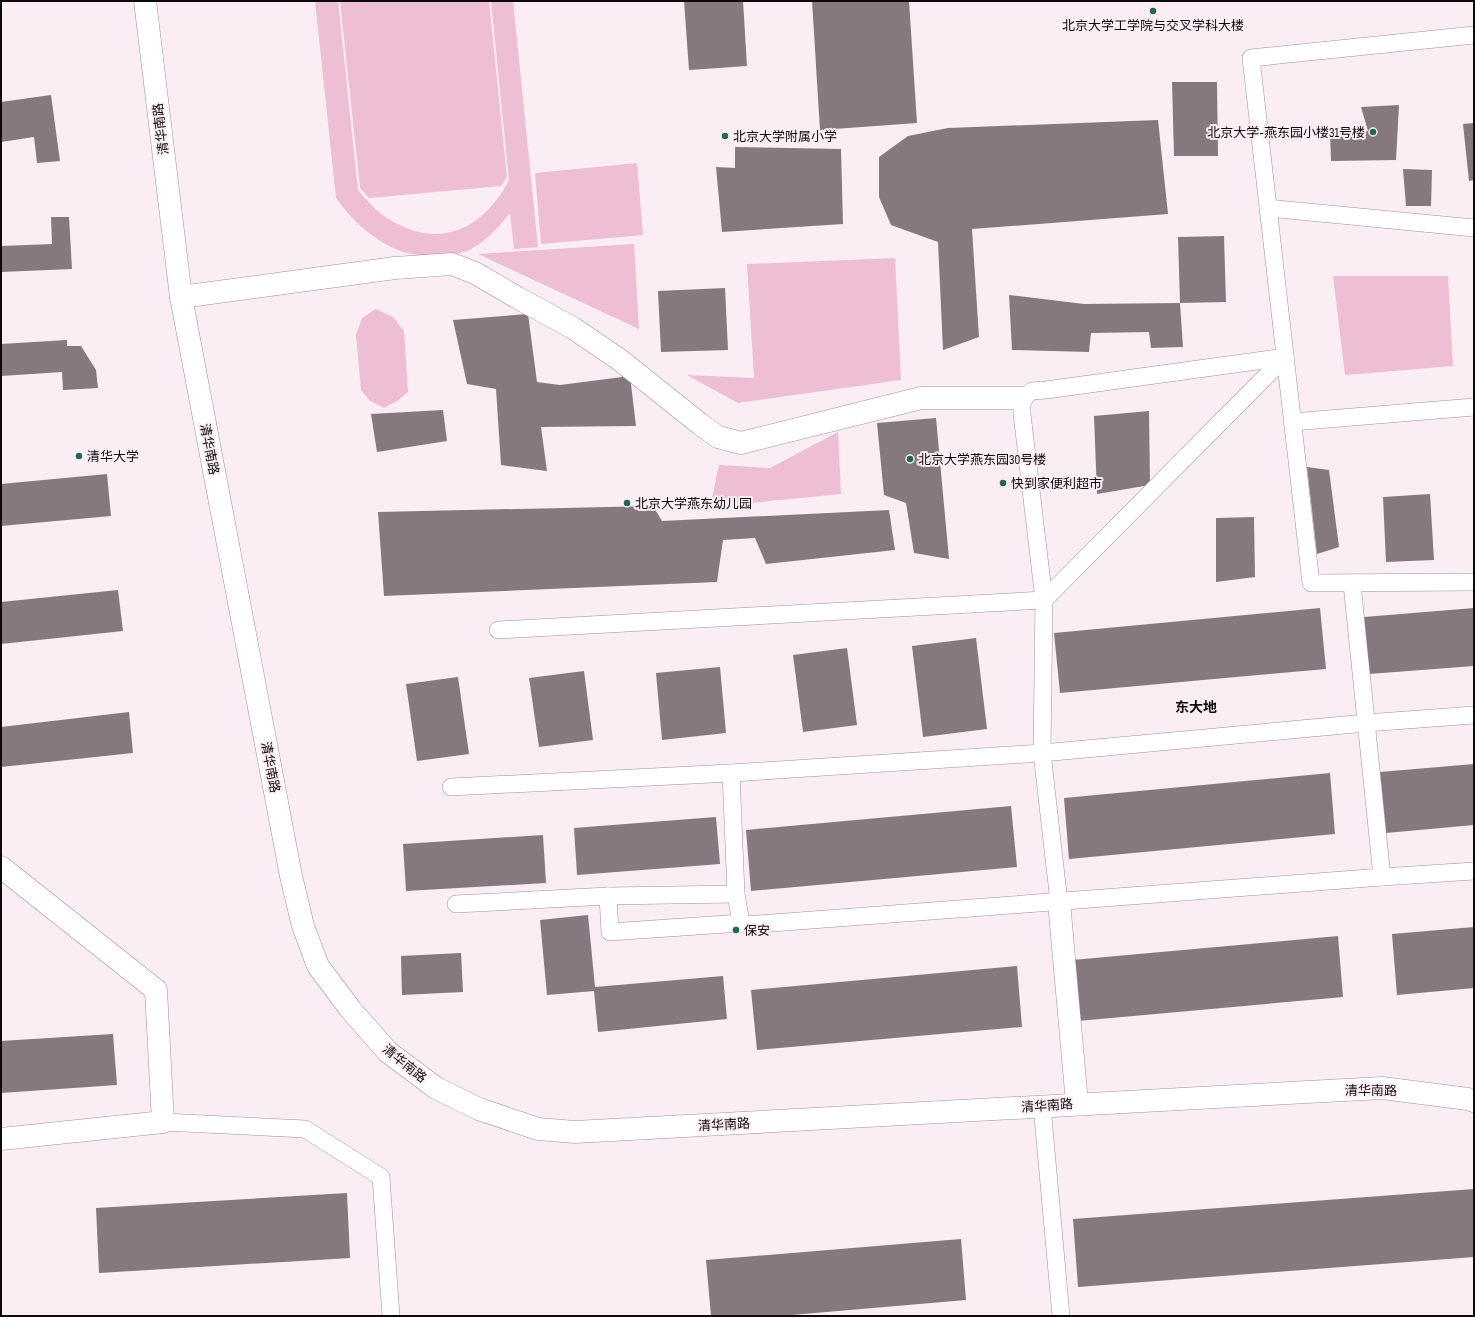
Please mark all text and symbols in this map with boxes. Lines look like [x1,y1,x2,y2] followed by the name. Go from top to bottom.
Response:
[1148,6,1158,16] marker: 北京大学工学院与交叉学科大楼
[1062,18,1244,34] place label: 北京大学工学院与交叉学科大楼
[150,102,172,156] street label: 清华南路
[1207,125,1365,141] place label: 北京大学-燕东园小楼31号楼
[1368,127,1378,137] marker: 北京大学-燕东园小楼31号楼
[733,129,837,145] place label: 北京大学附属小学
[720,131,730,141] marker: 北京大学附属小学
[196,422,222,476] street label: 清华南路
[87,449,139,465] place label: 清华大学
[74,451,84,461] marker: 清华大学
[918,452,1046,468] place label: 北京大学燕东园30号楼
[905,454,915,464] marker: 北京大学燕东园30号楼
[1011,476,1102,492] place label: 快到家便利超市
[998,478,1008,488] marker: 快到家便利超市
[635,496,752,512] place label: 北京大学燕东幼儿园
[622,498,632,508] marker: 北京大学燕东幼儿园
[1175,699,1217,716] district label: 东大地
[257,740,283,794] street label: 清华南路
[744,923,770,939] place label: 保安
[731,925,741,935] marker: 保安
[379,1041,430,1086] street label: 清华南路
[1345,1083,1397,1099] street label: 清华南路
[1021,1096,1074,1116] street label: 清华南路
[698,1116,750,1134] street label: 清华南路

